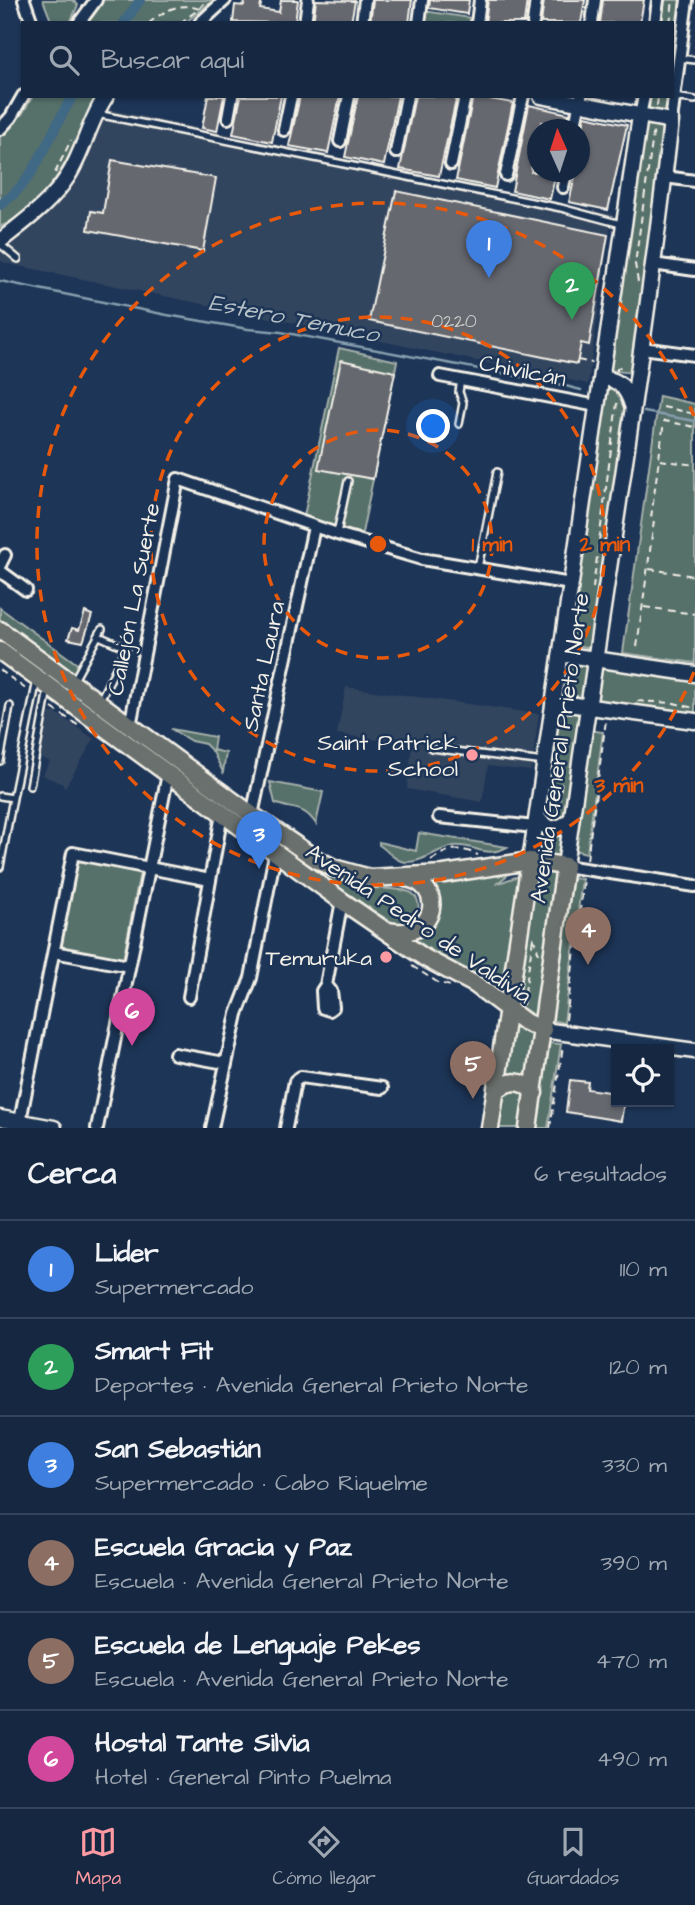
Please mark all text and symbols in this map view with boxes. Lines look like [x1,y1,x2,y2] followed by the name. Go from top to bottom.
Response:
[21,21,674,98] search box
[45,41,83,79] icon: search
[101,42,244,78] text: Buscar aquí
[527,119,590,182] north arrow
[466,220,512,278] pin: 1
[549,262,595,320] pin: 2
[206,286,383,352] water label: Estero Temuco
[431,308,477,335] house number: 0220
[477,347,569,395] street label: Chivilcán
[416,409,450,443] your location
[100,500,168,698] street label: Callejón La Suerte
[471,530,513,559] text: 1 min
[579,530,631,559] text: 2 min
[366,532,390,556] centre of rings
[522,591,598,905] street label: Avenida General Prieto Norte
[235,598,293,734] street label: Santa Laura
[318,727,458,785] place label: Saint Patrick School
[464,747,480,763] marker: Saint Patrick School
[593,771,644,800] text: 3 min
[236,811,282,869] pin: 3
[299,836,538,1012] street label: Avenida Pedro de Valdivia
[565,907,611,965] pin: 4
[265,942,372,974] place label: Temuruka
[378,949,394,965] marker: Temuruka
[109,988,155,1046] pin: 6
[450,1041,496,1099] pin: 5
[611,1044,674,1107] map controls
[611,1044,674,1107] button: locate
[28,1153,116,1195] text: Cerca
[534,1158,667,1190] text: 6 resultados
[95,1235,159,1271] text: Lider
[50,1253,52,1285] text: 1
[619,1253,667,1285] text: 110 m
[95,1271,253,1303] text: Supermercado
[95,1333,213,1369] text: Smart Fit
[44,1351,58,1383] text: 2
[609,1351,667,1383] text: 120 m
[95,1369,529,1401] text: Deportes · Avenida General Prieto Norte
[95,1431,261,1467] text: San Sebastián
[45,1449,57,1481] text: 3
[602,1449,667,1481] text: 330 m
[95,1467,428,1499] text: Supermercado · Cabo Riquelme
[95,1529,352,1565] text: Escuela Gracia y Paz
[43,1547,59,1579] text: 4
[601,1547,667,1579] text: 390 m
[95,1565,509,1597] text: Escuela · Avenida General Prieto Norte
[95,1627,420,1663] text: Escuela de Lenguaje Pekes
[43,1645,59,1677] text: 5
[596,1645,667,1677] text: 470 m
[95,1663,509,1695] text: Escuela · Avenida General Prieto Norte
[95,1725,309,1761] text: Hostal Tante Silvia
[44,1743,58,1775] text: 6
[597,1743,667,1775] text: 490 m
[95,1761,392,1793] text: Hotel · General Pinto Puelma
[76,1823,121,1892] tab: Mapa
[272,1823,376,1892] tab: Cómo llegar
[527,1823,619,1892] tab: Guardados

